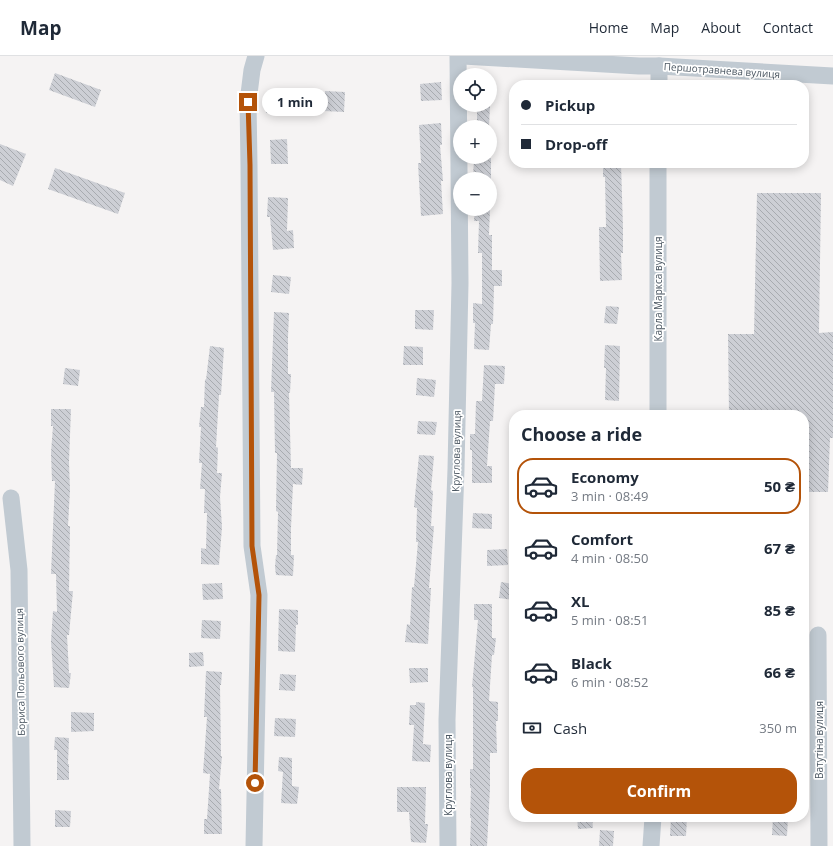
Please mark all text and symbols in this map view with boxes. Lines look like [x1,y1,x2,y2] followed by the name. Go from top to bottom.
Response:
[20,15,61,41] text: Map
[589,18,628,37] text: Home
[650,18,679,37] text: Map
[701,18,741,37] text: About
[763,18,813,37] text: Contact
[663,59,781,81] street label: Першотравнева вулиця
[453,68,497,216] map controls
[453,68,497,112] button: locate
[262,88,328,116] callout: 1 min
[239,93,257,111] route end
[277,93,313,111] text: 1 min
[545,95,595,115] text: Pickup
[453,120,497,164] button: +
[545,134,607,154] text: Drop-off
[453,172,497,216] button: −
[651,236,665,342] street label: Карла Маркса вулиця
[448,410,464,492] street label: Круглова вулиця
[521,422,642,446] text: Choose a ride
[571,467,639,487] text: Economy
[523,468,559,504] icon: car
[764,476,795,496] text: 50 ₴
[571,487,648,505] text: 3 min · 08:49
[571,529,633,549] text: Comfort
[523,530,559,566] icon: car
[764,538,795,558] text: 67 ₴
[571,549,648,567] text: 4 min · 08:50
[571,591,589,611] text: XL
[523,592,559,628] icon: car
[764,600,795,620] text: 85 ₴
[12,608,28,736] street label: Бориса Польового вулиця
[571,611,648,629] text: 5 min · 08:51
[571,653,612,673] text: Black
[523,654,559,690] icon: car
[764,662,795,682] text: 66 ₴
[571,673,648,691] text: 6 min · 08:52
[812,701,826,779] street label: Ватутіна вулиця
[521,717,543,739] icon: cash
[553,718,587,738] text: Cash
[759,719,797,737] text: 350 m
[441,734,455,816] street label: Круглова вулиця
[521,768,797,814] button: Confirm
[246,774,264,792] route start

